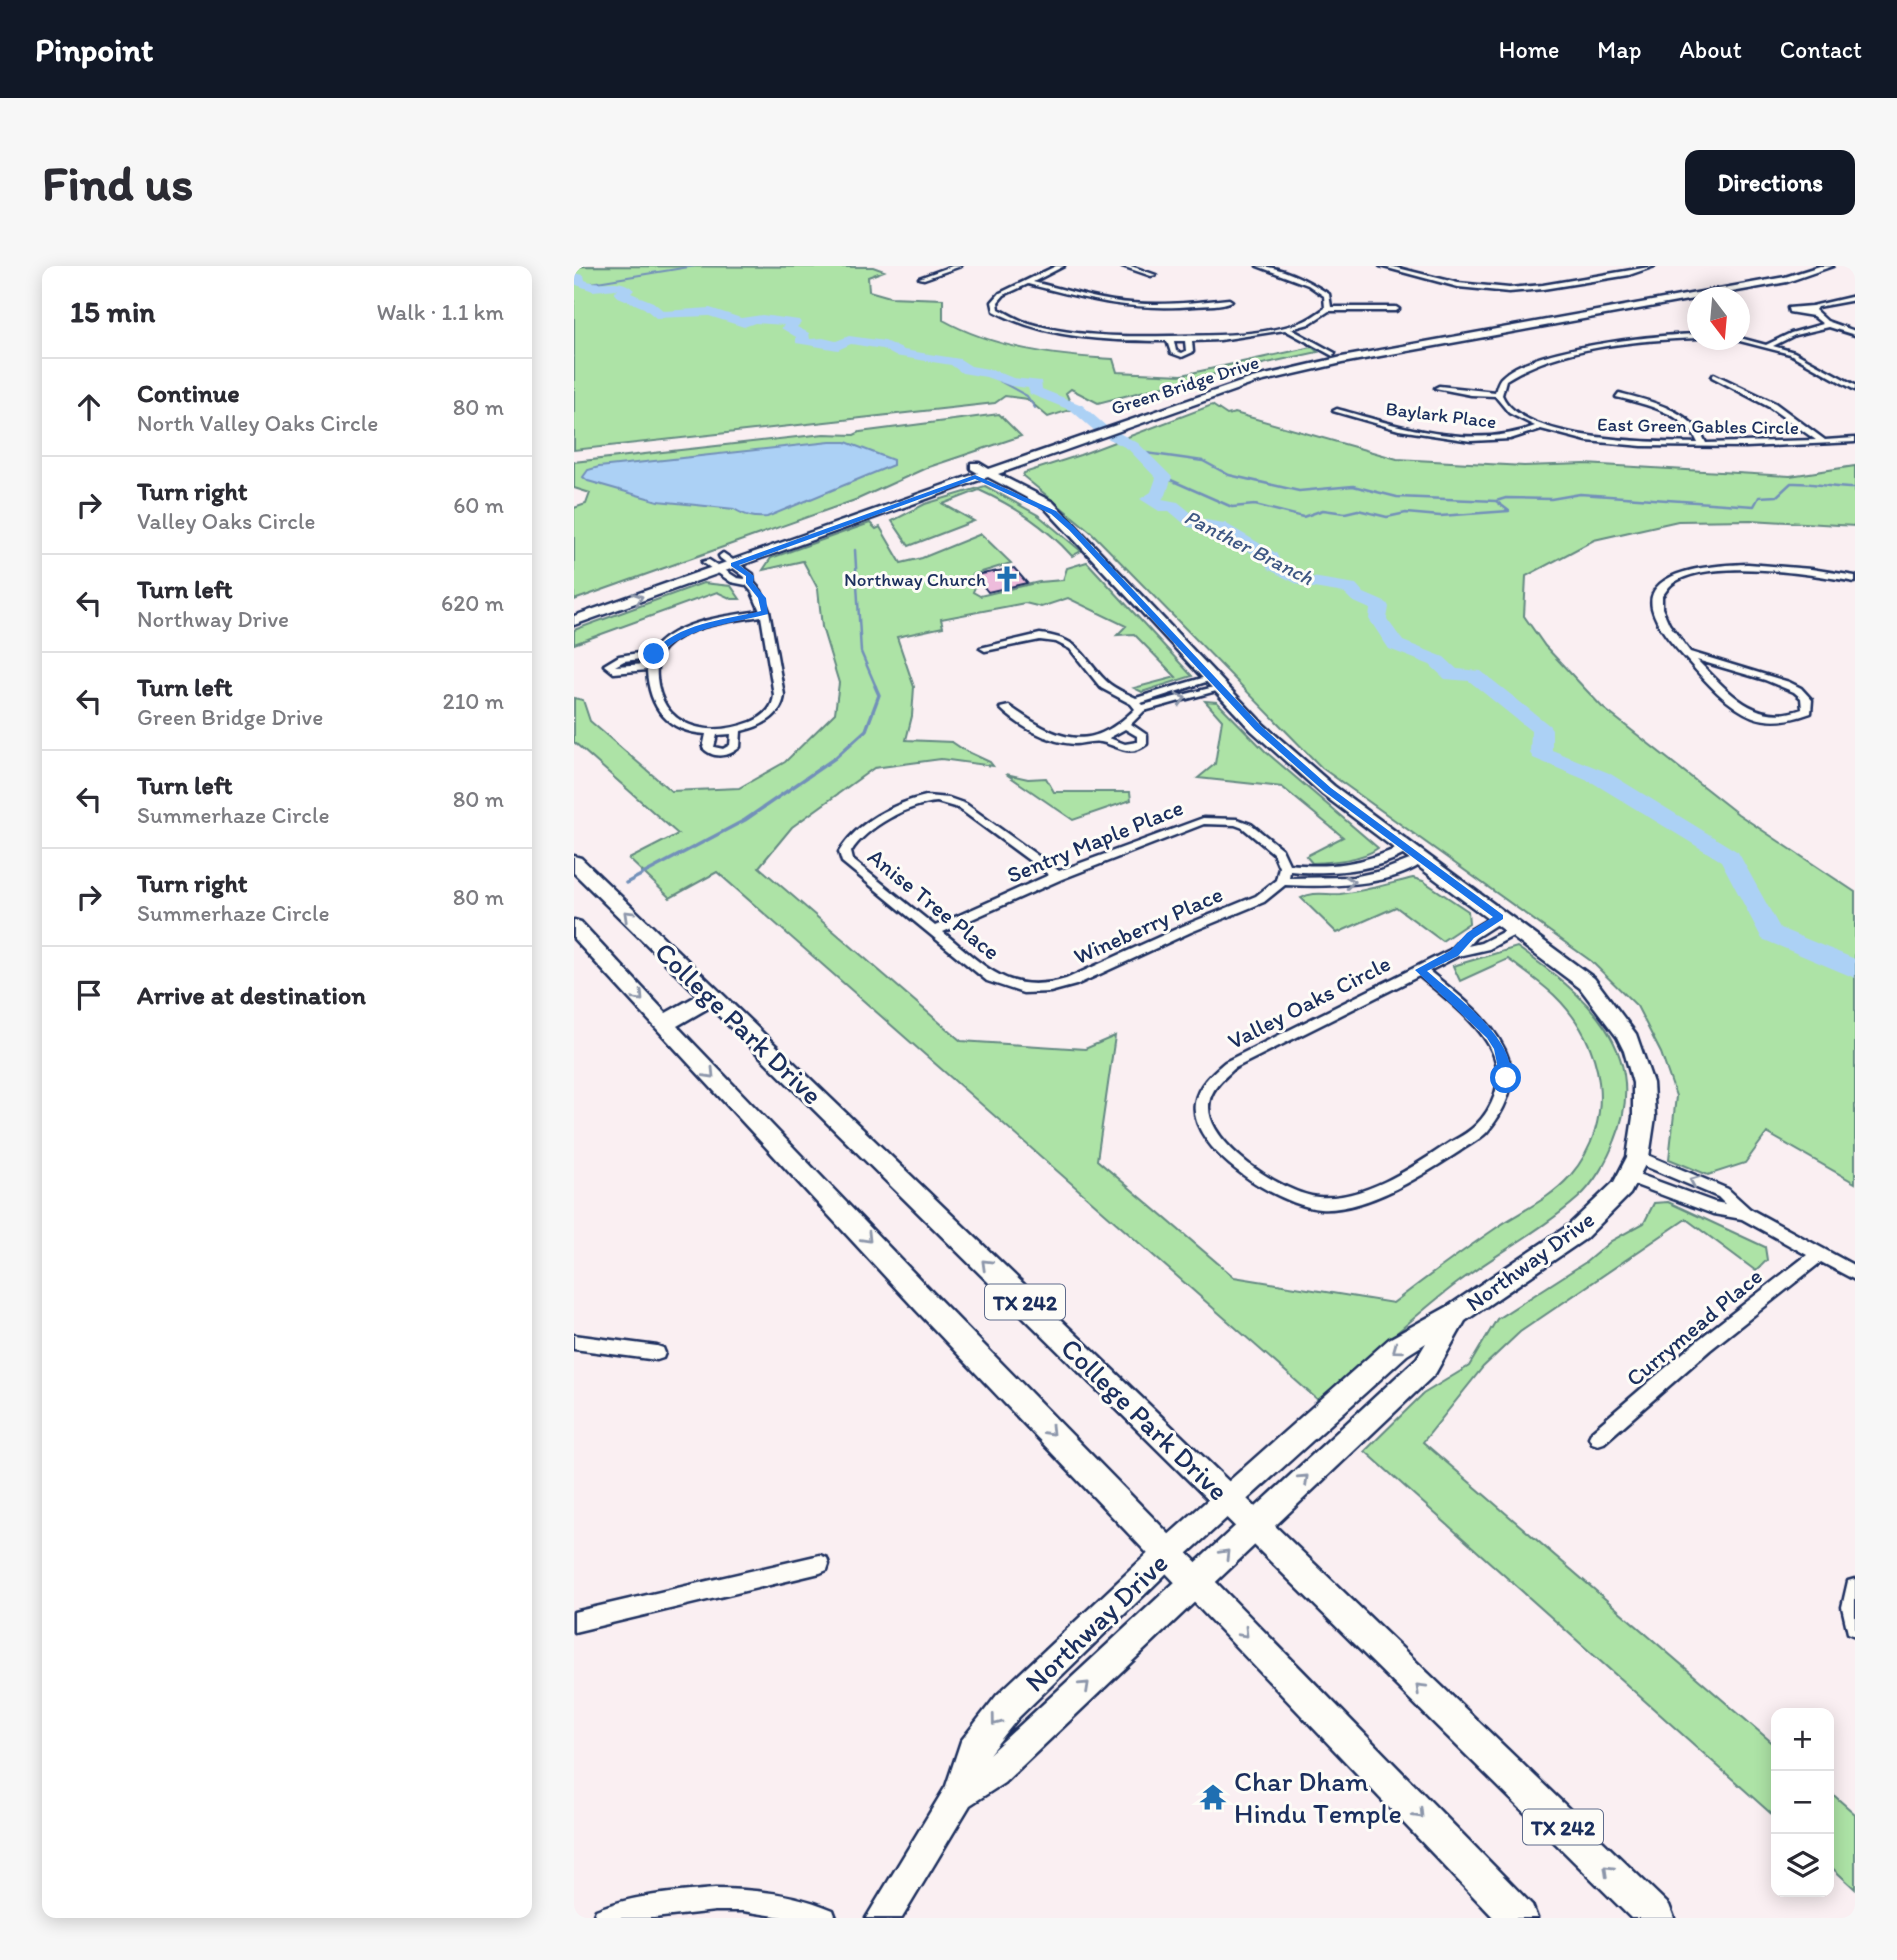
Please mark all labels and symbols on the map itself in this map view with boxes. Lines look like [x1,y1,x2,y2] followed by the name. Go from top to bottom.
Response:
[1687,287,1750,350] north arrow
[1108,350,1262,420] street label: Green Bridge Drive
[1384,397,1498,433] street label: Baylark Place
[1597,413,1799,439] street label: East Green Gables Circle
[1180,504,1318,590] water label: Panther Branch
[992,564,1022,594] church icon: Northway Church
[844,568,986,591] place label: Northway Church
[632,592,644,606] one-way arrow
[638,638,669,669] route end
[1175,693,1187,707] one-way arrow
[1003,793,1187,889] street label: Sentry Maple Place
[862,842,1006,966] street label: Anise Tree Place
[1344,874,1356,889] one-way arrow
[1069,880,1227,970] street label: Wineberry Place
[623,910,636,923] one-way arrow
[648,935,830,1111] street label: College Park Drive
[1223,949,1395,1055] street label: Valley Oaks Circle
[630,989,643,1002] one-way arrow
[1490,1062,1521,1093] route start
[701,1066,714,1079] one-way arrow
[1689,1175,1702,1189] one-way arrow
[1460,1205,1600,1317] street label: Northway Drive
[858,1230,871,1243] one-way arrow
[981,1260,994,1273] one-way arrow
[1620,1262,1768,1392] street label: Currymead Place
[985,1284,1065,1320] road number: TX 242
[1054,1331,1236,1507] street label: College Park Drive
[1393,1340,1405,1353] one-way arrow
[1042,1422,1055,1435] one-way arrow
[1296,1475,1309,1487] one-way arrow
[1018,1545,1174,1699] street label: Northway Drive
[1217,1550,1230,1563] one-way arrow
[1235,1625,1248,1638] one-way arrow
[1077,1682,1090,1695] one-way arrow
[1415,1683,1428,1696] one-way arrow
[992,1713,1005,1726] one-way arrow
[1234,1764,1402,1830] place label: Char Dham Hindu Temple
[1198,1782,1228,1812] temple icon: Char Dham Hindu Temple
[1410,1806,1423,1819] one-way arrow
[1523,1810,1603,1844] road number: TX 242
[1603,1866,1616,1879] one-way arrow

